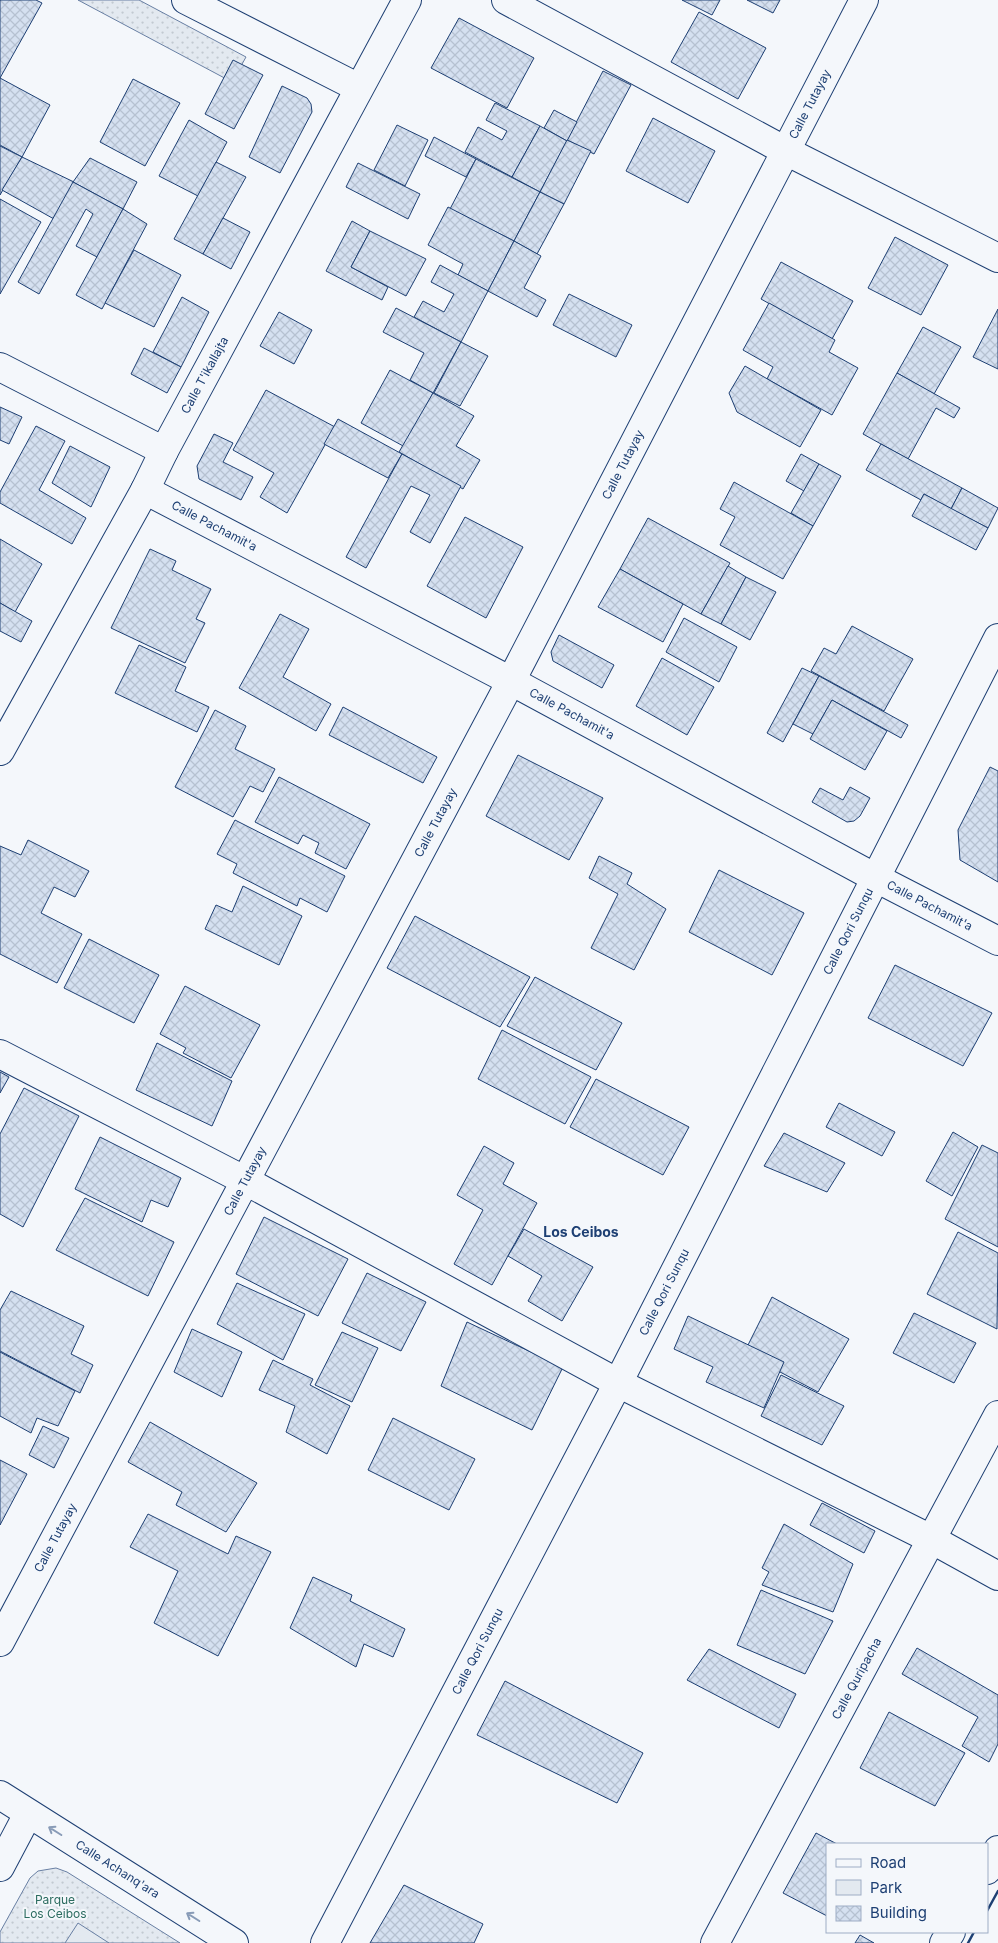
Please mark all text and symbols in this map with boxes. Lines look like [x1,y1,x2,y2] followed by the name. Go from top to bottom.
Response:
[785,67,834,141] street label: Calle Tutayay
[177,334,231,416] street label: Calle T'ikallajta
[598,427,647,502] street label: Calle Tutayay
[169,497,260,554] street label: Calle Pachamit'a
[527,684,617,742] street label: Calle Pachamit'a
[411,785,460,860] street label: Calle Tutayay
[884,877,975,934] street label: Calle Pachamit'a
[820,885,876,977] street label: Calle Qori Sunqu
[220,1143,269,1218] street label: Calle Tutayay
[543,1223,619,1240] district label: Los Ceibos
[636,1246,692,1338] street label: Calle Qori Sunqu
[30,1500,80,1575] street label: Calle Tutayay
[448,1605,506,1697] street label: Calle Qori Sunqu
[828,1635,884,1722] street label: Calle Quripacha
[48,1826,62,1836] one-way arrow
[73,1837,163,1901] street label: Calle Achanq'ara
[826,1843,988,1933] legend
[870,1853,906,1872] text: Road
[870,1878,903,1897] text: Park
[23,1892,87,1921] park label: Parque Los Ceibos
[870,1903,927,1922] text: Building
[186,1912,200,1922] one-way arrow

